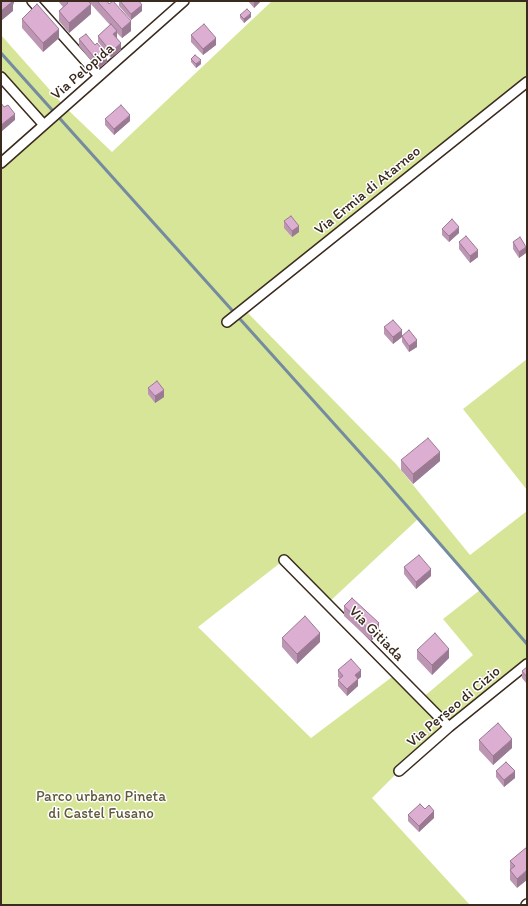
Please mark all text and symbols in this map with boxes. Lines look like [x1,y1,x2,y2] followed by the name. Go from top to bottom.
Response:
[48,40,118,104] street label: Via Pelopida
[311,143,425,239] street label: Via Ermia di Atarneo
[345,603,407,665] street label: Via Gitiada
[403,663,505,751] street label: Via Perseo di Cizio
[36,788,166,823] park label: Parco urbano Pineta di Castel Fusano

